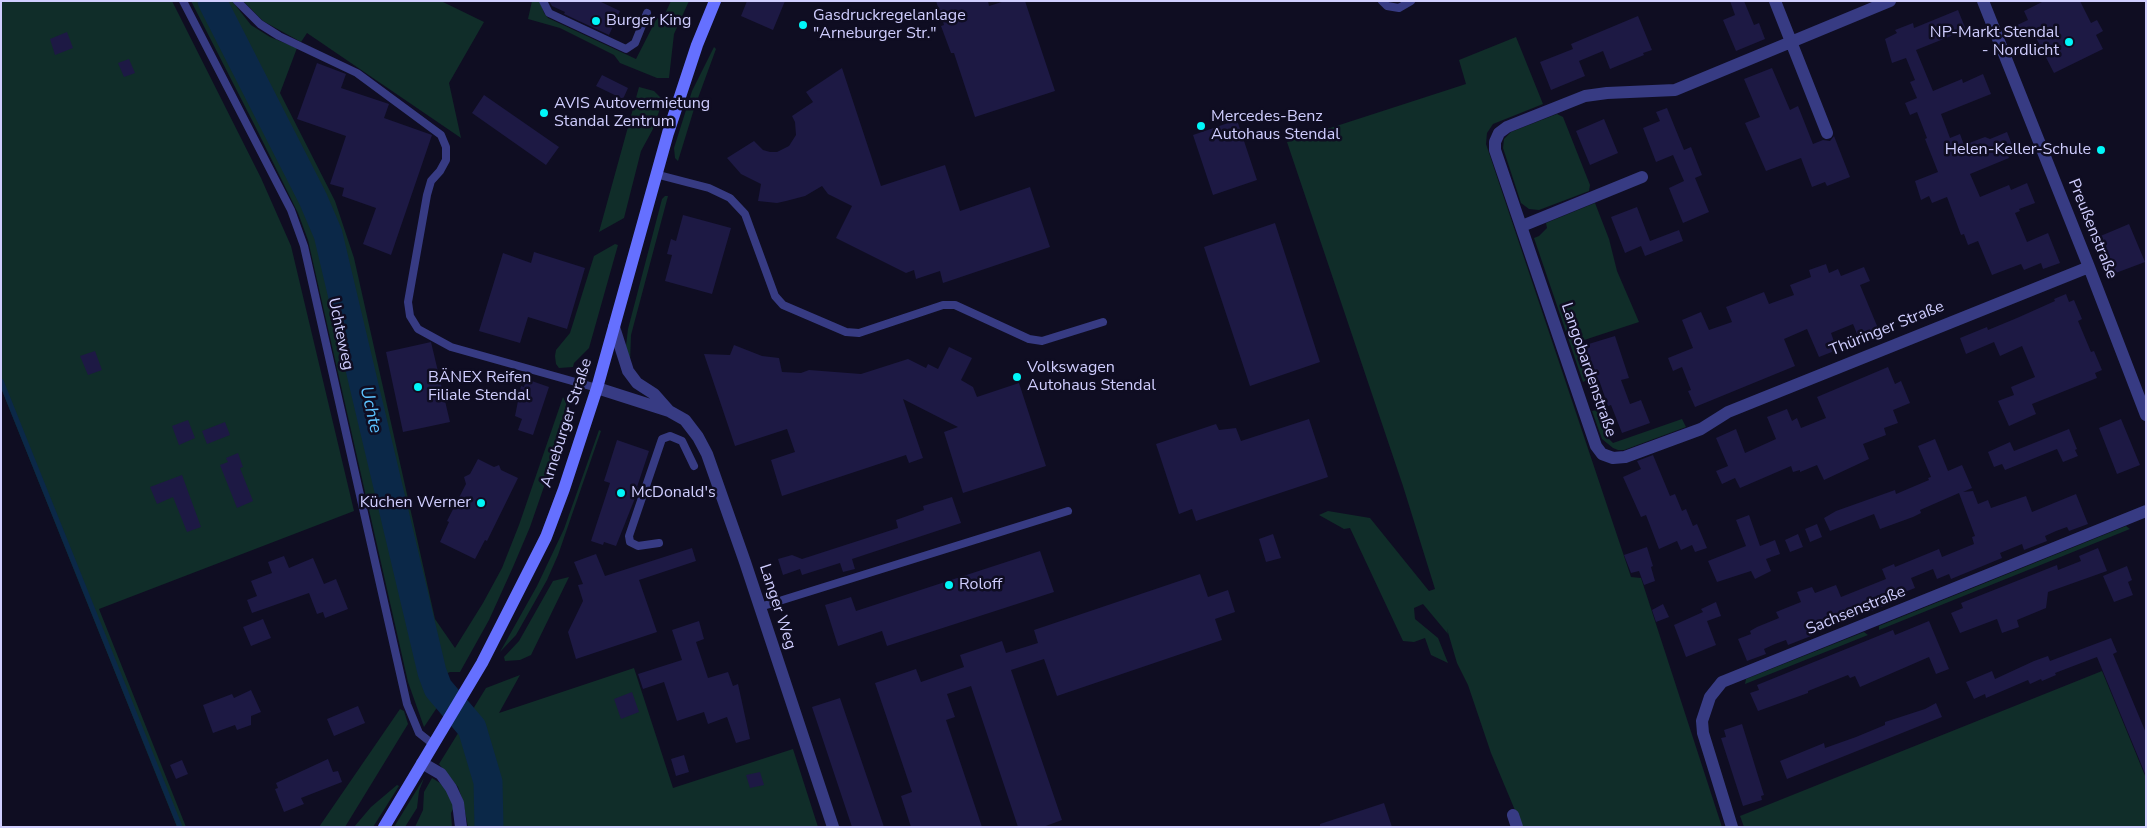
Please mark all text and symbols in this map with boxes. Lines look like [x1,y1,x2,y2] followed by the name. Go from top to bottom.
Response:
[813,6,966,44] place label: Gasdruckregelanlage "Arneburger Str."
[606,11,691,31] place label: Burger King
[590,15,602,27] marker: Burger King
[797,19,809,31] marker: Gasdruckregelanlage "Arneburger Str."
[1930,23,2059,61] place label: NP-Markt Stendal - Nordlicht
[2063,36,2075,48] marker: NP-Markt Stendal - Nordlicht
[554,94,710,132] place label: AVIS Autovermietung Standal Zentrum
[538,107,550,119] marker: AVIS Autovermietung Standal Zentrum
[1211,107,1340,145] place label: Mercedes-Benz Autohaus Stendal
[1195,120,1207,132] marker: Mercedes-Benz Autohaus Stendal
[1945,140,2091,160] place label: Helen-Keller-Schule
[2095,144,2107,156] marker: Helen-Keller-Schule
[2063,176,2121,282] street label: Preußenstraße
[323,296,357,372] street label: Uchteweg
[1827,297,1947,361] street label: Thüringer Straße
[1556,300,1620,440] street label: Langobardenstraße
[537,356,597,490] street label: Arneburger Straße
[1027,358,1156,396] place label: Volkswagen Autohaus Stendal
[428,368,531,406] place label: BÄNEX Reifen Filiale Stendal
[1011,371,1023,383] marker: Volkswagen Autohaus Stendal
[412,381,424,393] marker: BÄNEX Reifen Filiale Stendal
[354,384,386,436] water label: Uchte
[631,483,716,503] place label: McDonald's
[615,487,627,499] marker: McDonald's
[360,493,471,513] place label: Küchen Werner
[475,497,487,509] marker: Küchen Werner
[754,562,800,652] street label: Langer Weg
[959,575,1002,595] place label: Roloff
[943,579,955,591] marker: Roloff
[1803,582,1909,640] street label: Sachsenstraße

